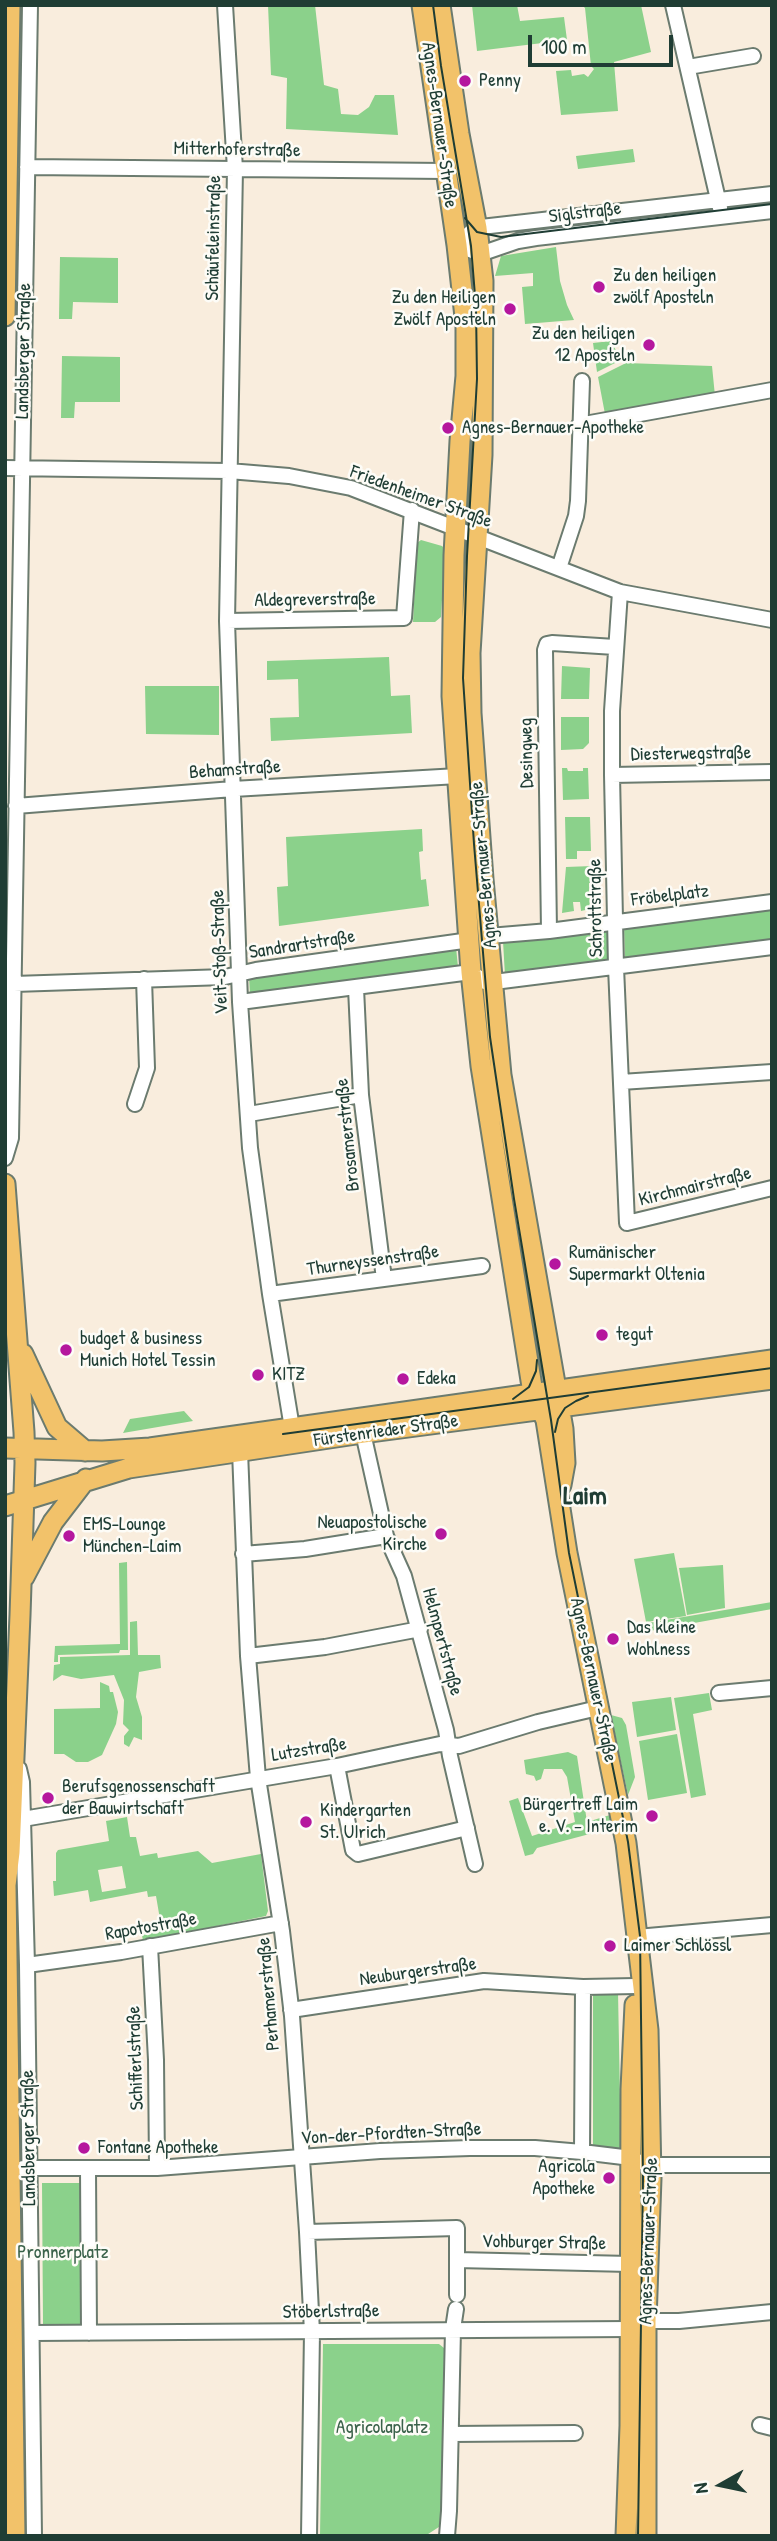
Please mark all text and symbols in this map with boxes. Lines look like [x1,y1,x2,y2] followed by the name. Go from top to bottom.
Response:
[532,21,677,65] scale bar
[541,32,587,61] text: 100 m
[416,41,462,209] street label: Agnes-Bernauer-Straße
[479,70,521,92] place label: Penny
[457,73,473,89] marker: Penny
[173,137,301,163] street label: Mitterhoferstraße
[202,175,226,301] street label: Schäufeleinstraße
[548,197,622,229] street label: Siglstraße
[613,265,716,309] place label: Zu den heiligen zwölf Aposteln
[591,279,607,295] marker: Zu den heiligen zwölf Aposteln
[11,283,37,419] street label: Landsberger Straße
[392,287,496,331] place label: Zu den Heiligen Zwölf Aposteln
[502,301,518,317] marker: Zu den Heiligen Zwölf Aposteln
[532,323,635,367] place label: Zu den heiligen 12 Aposteln
[641,337,657,353] marker: Zu den heiligen 12 Aposteln
[462,417,644,439] place label: Agnes-Bernauer-Apotheke
[440,420,456,436] marker: Agnes-Bernauer-Apotheke
[347,461,495,533] street label: Friedenheimer Straße
[254,588,376,612] street label: Aldegreverstraße
[515,718,539,788] street label: Desingweg
[631,742,751,766] street label: Diesterwegstraße
[188,755,282,785] street label: Behamstraße
[465,781,503,949] street label: Agnes-Bernauer-Straße
[584,859,608,957] street label: Schrottstraße
[630,880,710,912] street label: Fröbelplatz
[206,889,234,1015] street label: Veit-Stoß-Straße
[247,925,357,965] street label: Sandrartstraße
[331,1077,365,1193] street label: Brosamerstraße
[636,1162,754,1212] street label: Kirchmairstraße
[306,1240,440,1282] street label: Thurneyssenstraße
[569,1242,705,1286] place label: Rumänischer Supermarkt Oltenia
[547,1256,563,1272] marker: Rumänischer Supermarkt Oltenia
[616,1324,653,1346] place label: tegut
[594,1327,610,1343] marker: tegut
[80,1328,215,1372] place label: budget & business Munich Hotel Tessin
[58,1342,74,1358] marker: budget & business Munich Hotel Tessin
[272,1364,305,1386] place label: KITZ
[250,1367,266,1383] marker: KITZ
[417,1368,456,1390] place label: Edeka
[395,1371,411,1387] marker: Edeka
[312,1410,460,1452] street label: Fürstenrieder Straße
[563,1481,607,1513] district label: Laim
[317,1512,427,1556] place label: Neuapostolische Kirche
[83,1514,181,1558] place label: EMS-Lounge München-Laim
[433,1526,449,1542] marker: Neuapostolische Kirche
[61,1528,77,1544] marker: EMS-Lounge München-Laim
[417,1586,467,1698] street label: Helmpertstraße
[564,1596,622,1764] street label: Agnes-Bernauer-Straße
[627,1617,696,1661] place label: Das kleine Wohlness
[605,1631,621,1647] marker: Das kleine Wohlness
[270,1733,348,1767] street label: Lutzstraße
[62,1776,215,1820] place label: Berufsgenossenschaft der Bauwirtschaft
[40,1790,56,1806] marker: Berufsgenossenschaft der Bauwirtschaft
[523,1794,638,1838] place label: Bürgertreff Laim e. V. – Interim
[320,1800,411,1844] place label: Kindergarten St. UIrich
[644,1808,660,1824] marker: Bürgertreff Laim e. V. – Interim
[298,1814,314,1830] marker: Kindergarten St. UIrich
[104,1908,198,1946] street label: Rapotostraße
[624,1935,731,1957] place label: Laimer Schlössl
[253,1936,285,2052] street label: Perhamerstraße
[602,1938,618,1954] marker: Laimer Schlössl
[358,1953,478,1991] street label: Neuburgerstraße
[123,2005,149,2111] street label: Schifferlstraße
[16,2070,42,2206] street label: Landsberger Straße
[300,2118,482,2150] street label: Von-der-Pfordten-Straße
[98,2137,218,2159] place label: Fontane Apotheke
[76,2140,92,2156] marker: Fontane Apotheke
[532,2156,595,2200] place label: Agricola Apotheke
[635,2157,663,2325] street label: Agnes-Bernauer-Straße
[601,2170,617,2186] marker: Agricola Apotheke
[482,2231,606,2255] street label: Vohburger Straße
[17,2242,109,2264] park label: Pronnerplatz
[282,2300,380,2324] street label: Stöberlstraße
[336,2417,428,2439] park label: Agricolaplatz
[686,2450,756,2520] north arrow
[687,2481,714,2495] text: N

